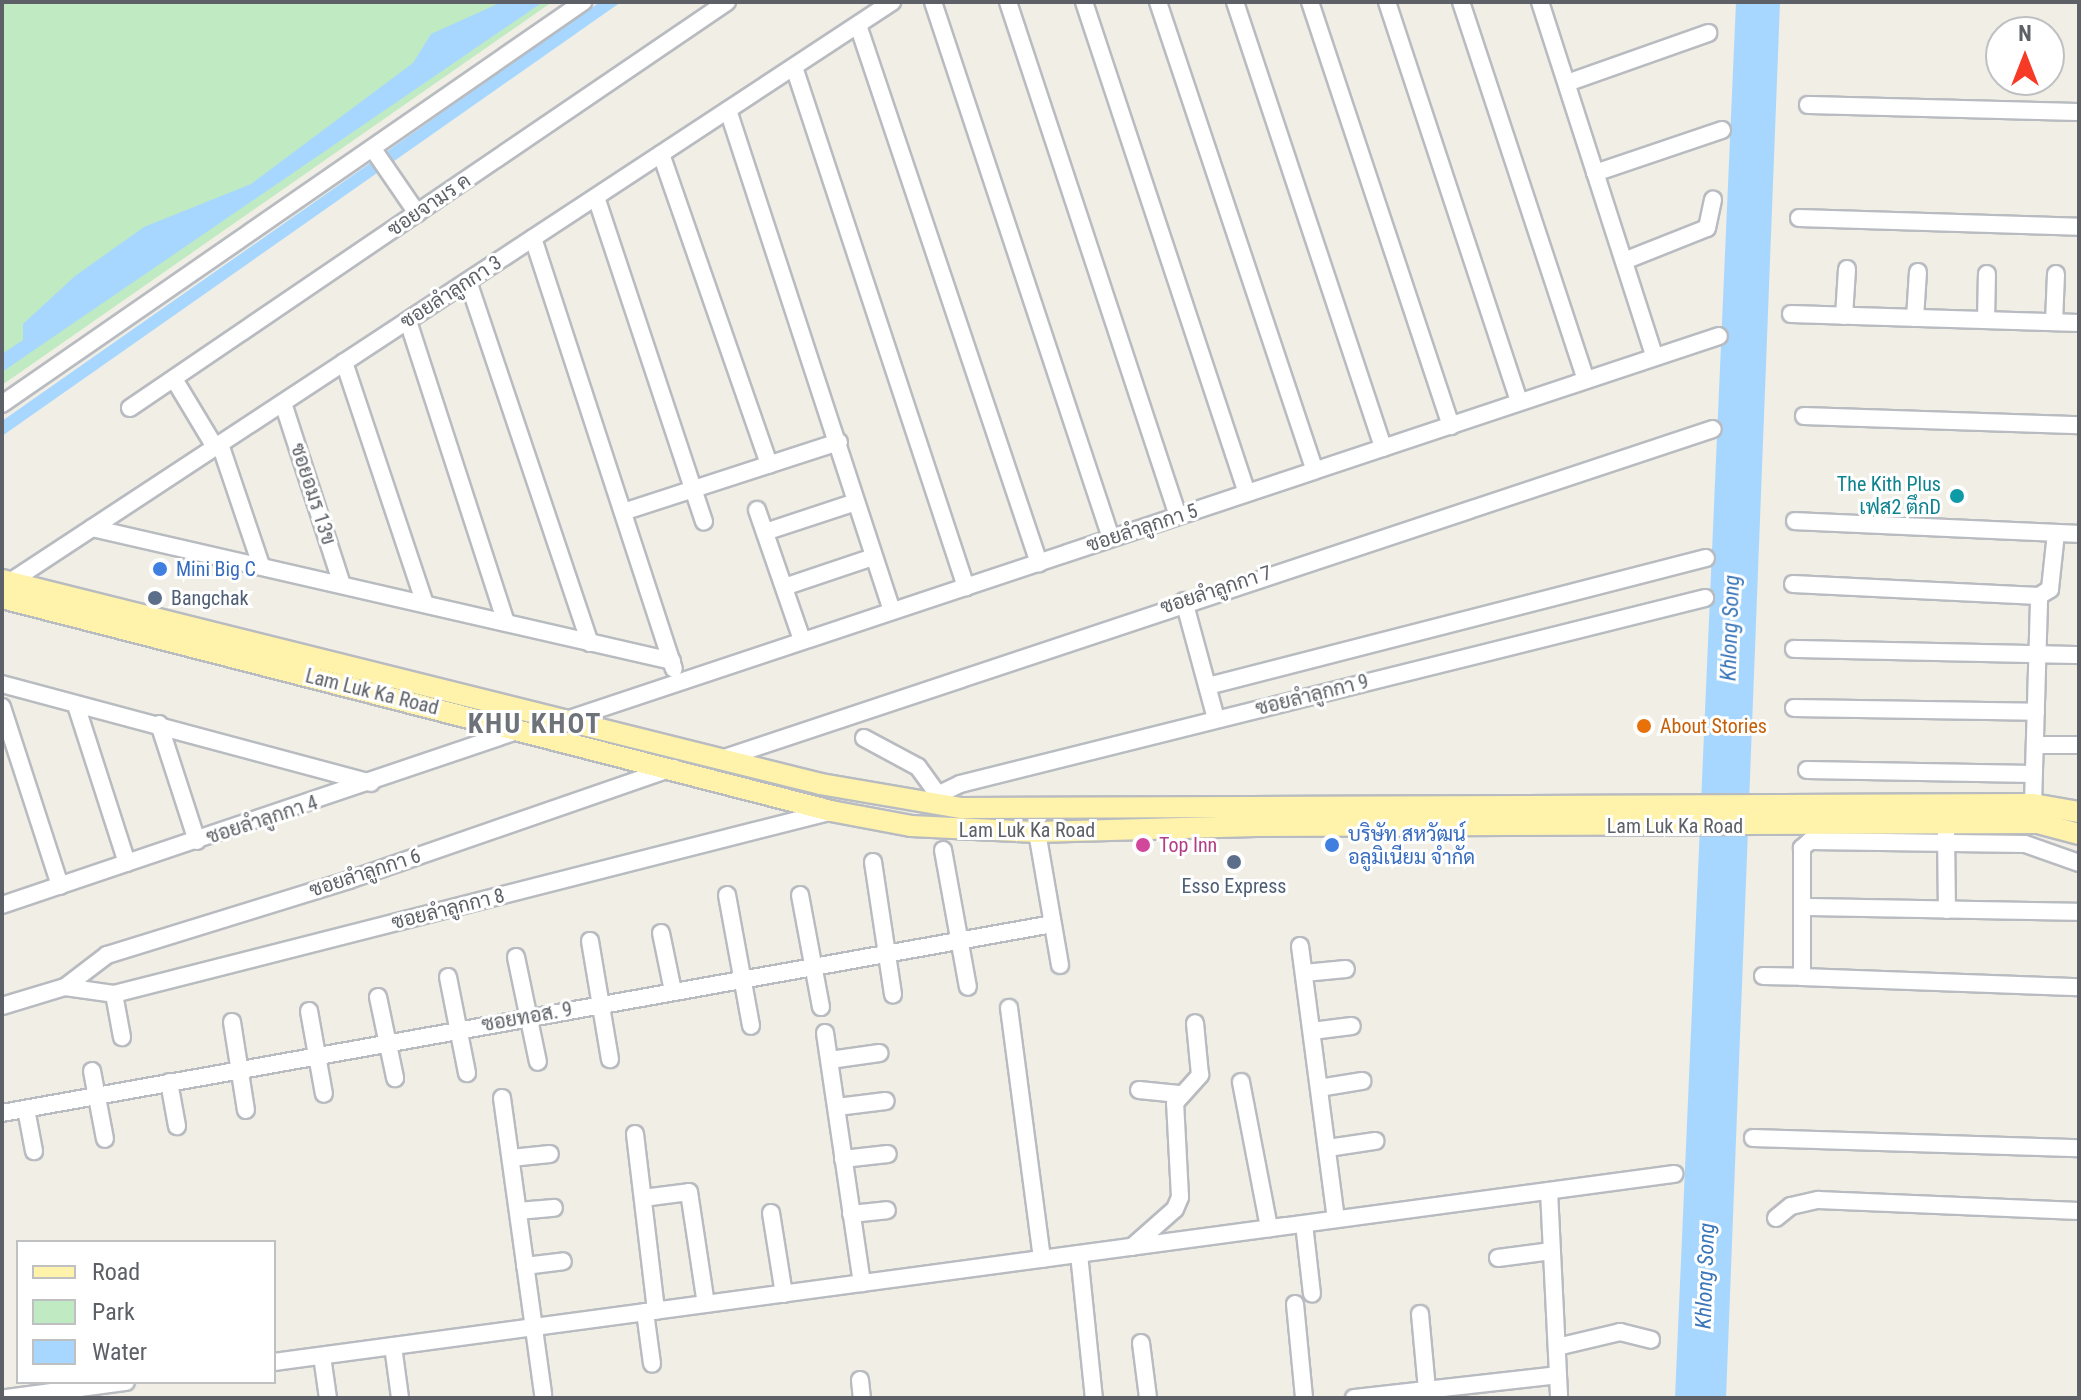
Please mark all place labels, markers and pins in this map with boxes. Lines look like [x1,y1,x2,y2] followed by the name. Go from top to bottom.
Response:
[1837,472,1941,519] place label: The Kith Plus เฟส2 ตึกD
[1948,487,1966,505] marker: The Kith Plus เฟส2 ตึกD
[176,557,256,581] place label: Mini Big C
[151,560,169,578] marker: Mini Big C
[171,586,249,610] place label: Bangchak
[146,589,164,607] marker: Bangchak
[1660,714,1767,738] place label: About Stories
[1635,717,1653,735] marker: About Stories
[1348,822,1475,869] place label: บริษัท สหวัฒน์ อลูมิเนียม จำกัด
[1159,833,1217,857] place label: Top Inn
[1134,836,1152,854] marker: Top Inn
[1323,836,1341,854] marker: บริษัท สหวัฒน์ อลูมิเนียม จำกัด
[1225,853,1243,871] marker: Esso Express
[1182,874,1286,898] place label: Esso Express

